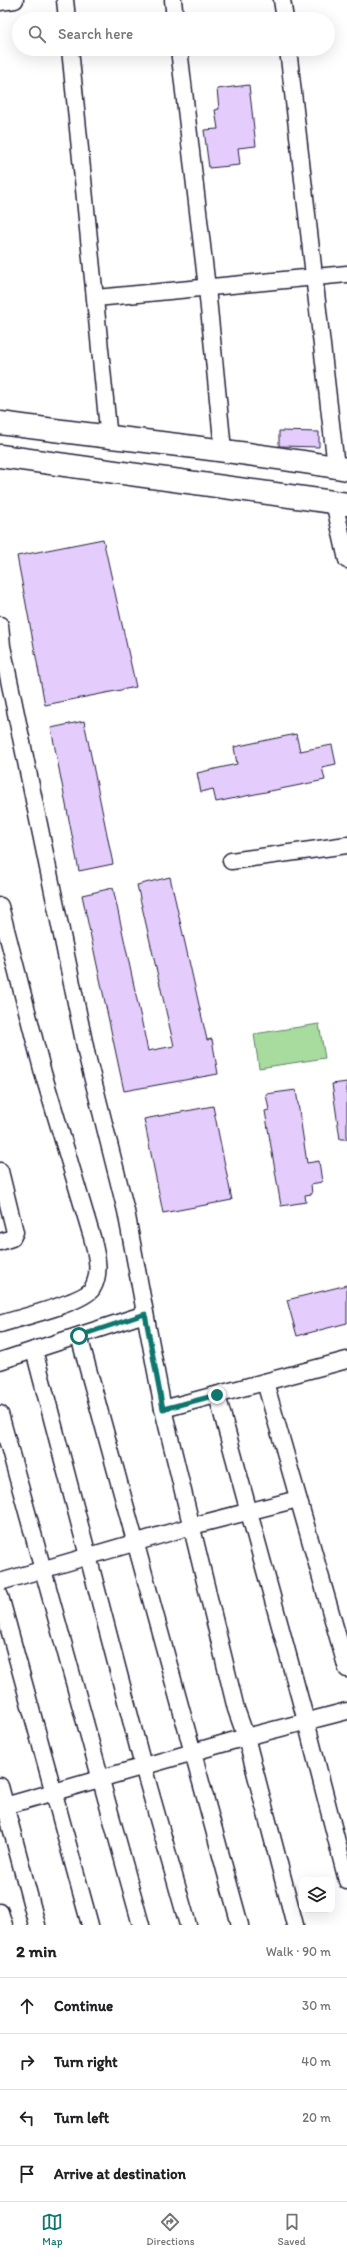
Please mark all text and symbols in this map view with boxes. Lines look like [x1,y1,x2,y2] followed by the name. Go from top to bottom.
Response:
[12,12,335,56] search box
[26,23,48,45] icon: search
[58,25,133,43] text: Search here
[70,1327,88,1345] route start
[208,1386,226,1404] route end
[299,1877,335,1913] map controls
[299,1877,335,1913] button: layers
[16,1941,56,1961] text: 2 min
[266,1944,331,1959] text: Walk · 90 m
[16,1995,38,2017] icon: ahead
[54,1997,113,2015] text: Continue
[302,1998,331,2013] text: 30 m
[16,2051,38,2073] icon: right
[54,2053,118,2071] text: Turn right
[301,2054,331,2069] text: 40 m
[16,2107,38,2129] icon: left
[54,2109,109,2127] text: Turn left
[302,2110,331,2125] text: 20 m
[16,2163,38,2185] icon: arrive
[54,2165,186,2183] text: Arrive at destination
[41,2211,63,2248] tab: Map
[146,2211,195,2248] tab: Directions
[277,2211,306,2248] tab: Saved

